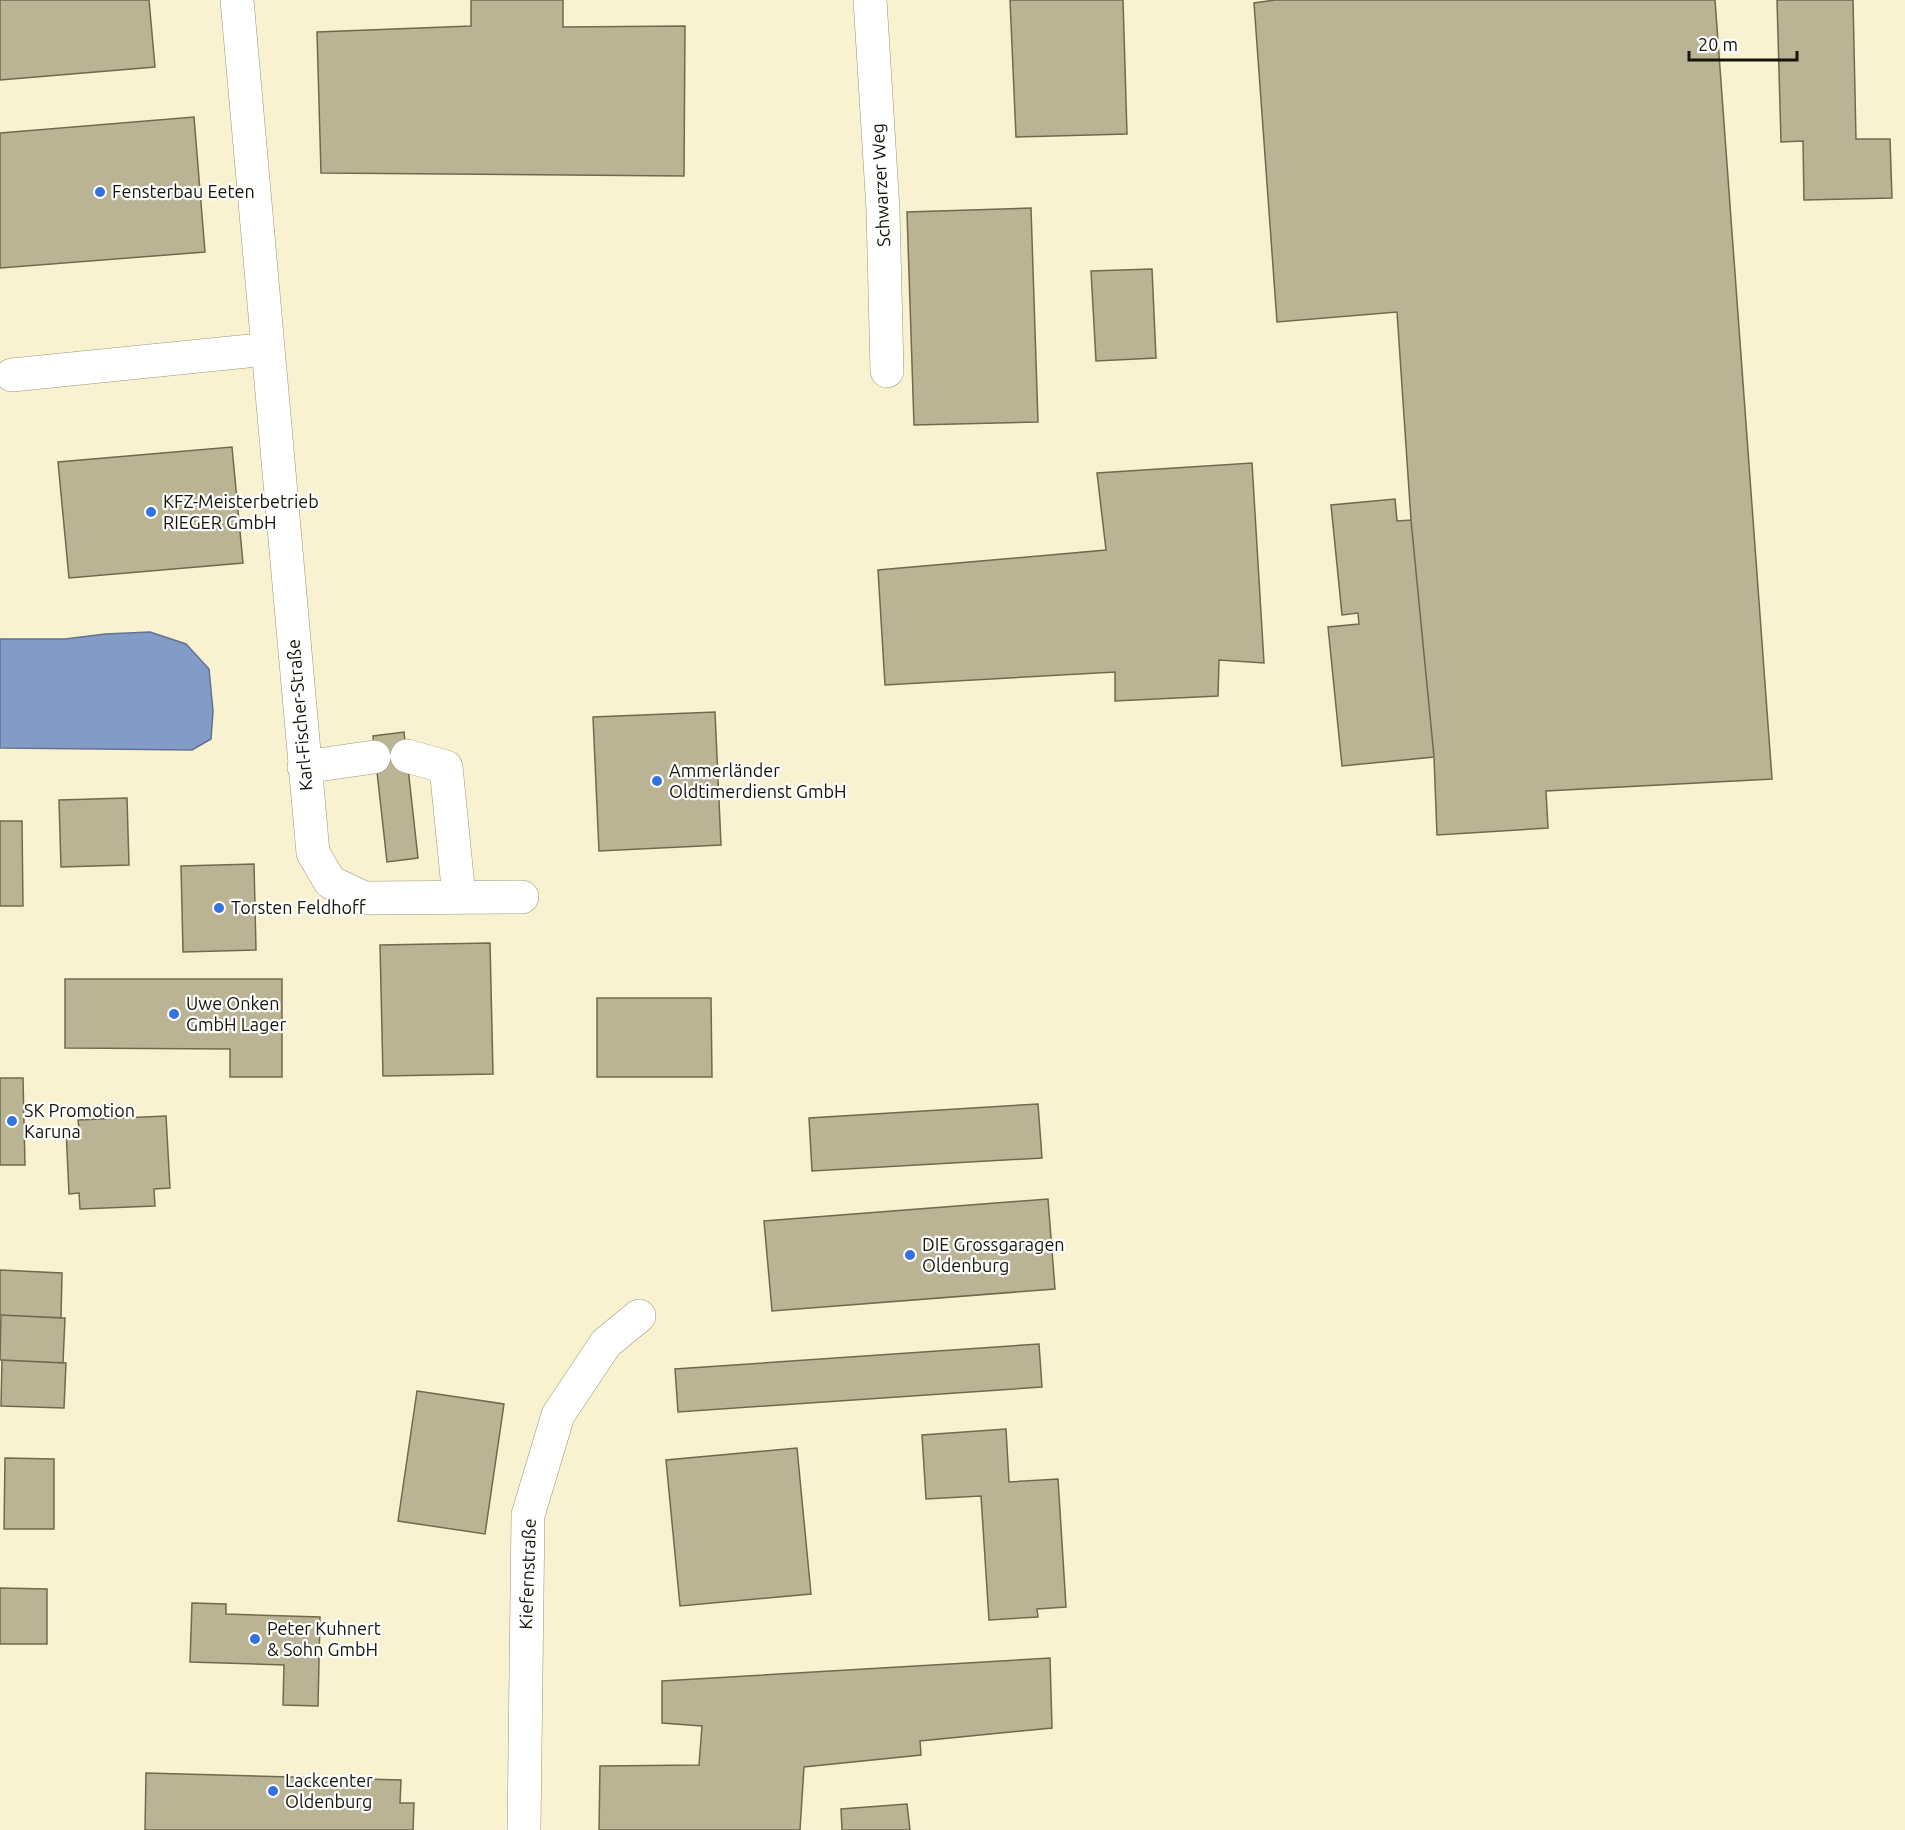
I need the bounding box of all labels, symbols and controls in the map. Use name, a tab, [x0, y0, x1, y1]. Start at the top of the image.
scale bar	[1689, 24, 1797, 62]
text: 20 m	[1698, 34, 1738, 54]
street label: Schwarzer Weg	[867, 123, 893, 247]
place label: Fensterbau Eeten	[112, 181, 255, 201]
marker: Fensterbau Eeten	[93, 185, 107, 199]
place label: KFZ-Meisterbetrieb RIEGER GmbH	[163, 491, 319, 532]
marker: KFZ-Meisterbetrieb RIEGER GmbH	[144, 505, 158, 519]
street label: Karl-Fischer-Straße	[282, 638, 316, 792]
place label: Ammerländer Oldtimerdienst GmbH	[669, 760, 847, 801]
marker: Ammerländer Oldtimerdienst GmbH	[650, 774, 664, 788]
place label: Torsten Feldhoff	[231, 897, 366, 917]
marker: Torsten Feldhoff	[212, 901, 226, 915]
place label: Uwe Onken GmbH Lager	[186, 993, 286, 1034]
marker: Uwe Onken GmbH Lager	[167, 1007, 181, 1021]
place label: SK Promotion Karuna	[24, 1100, 135, 1141]
marker: SK Promotion Karuna	[5, 1114, 19, 1128]
place label: DIE Grossgaragen Oldenburg	[922, 1234, 1065, 1275]
marker: DIE Grossgaragen Oldenburg	[903, 1248, 917, 1262]
street label: Kiefernstraße	[515, 1518, 539, 1630]
place label: Peter Kuhnert & Sohn GmbH	[267, 1618, 381, 1659]
marker: Peter Kuhnert & Sohn GmbH	[248, 1632, 262, 1646]
place label: Lackcenter Oldenburg	[285, 1770, 373, 1811]
marker: Lackcenter Oldenburg	[266, 1784, 280, 1798]

